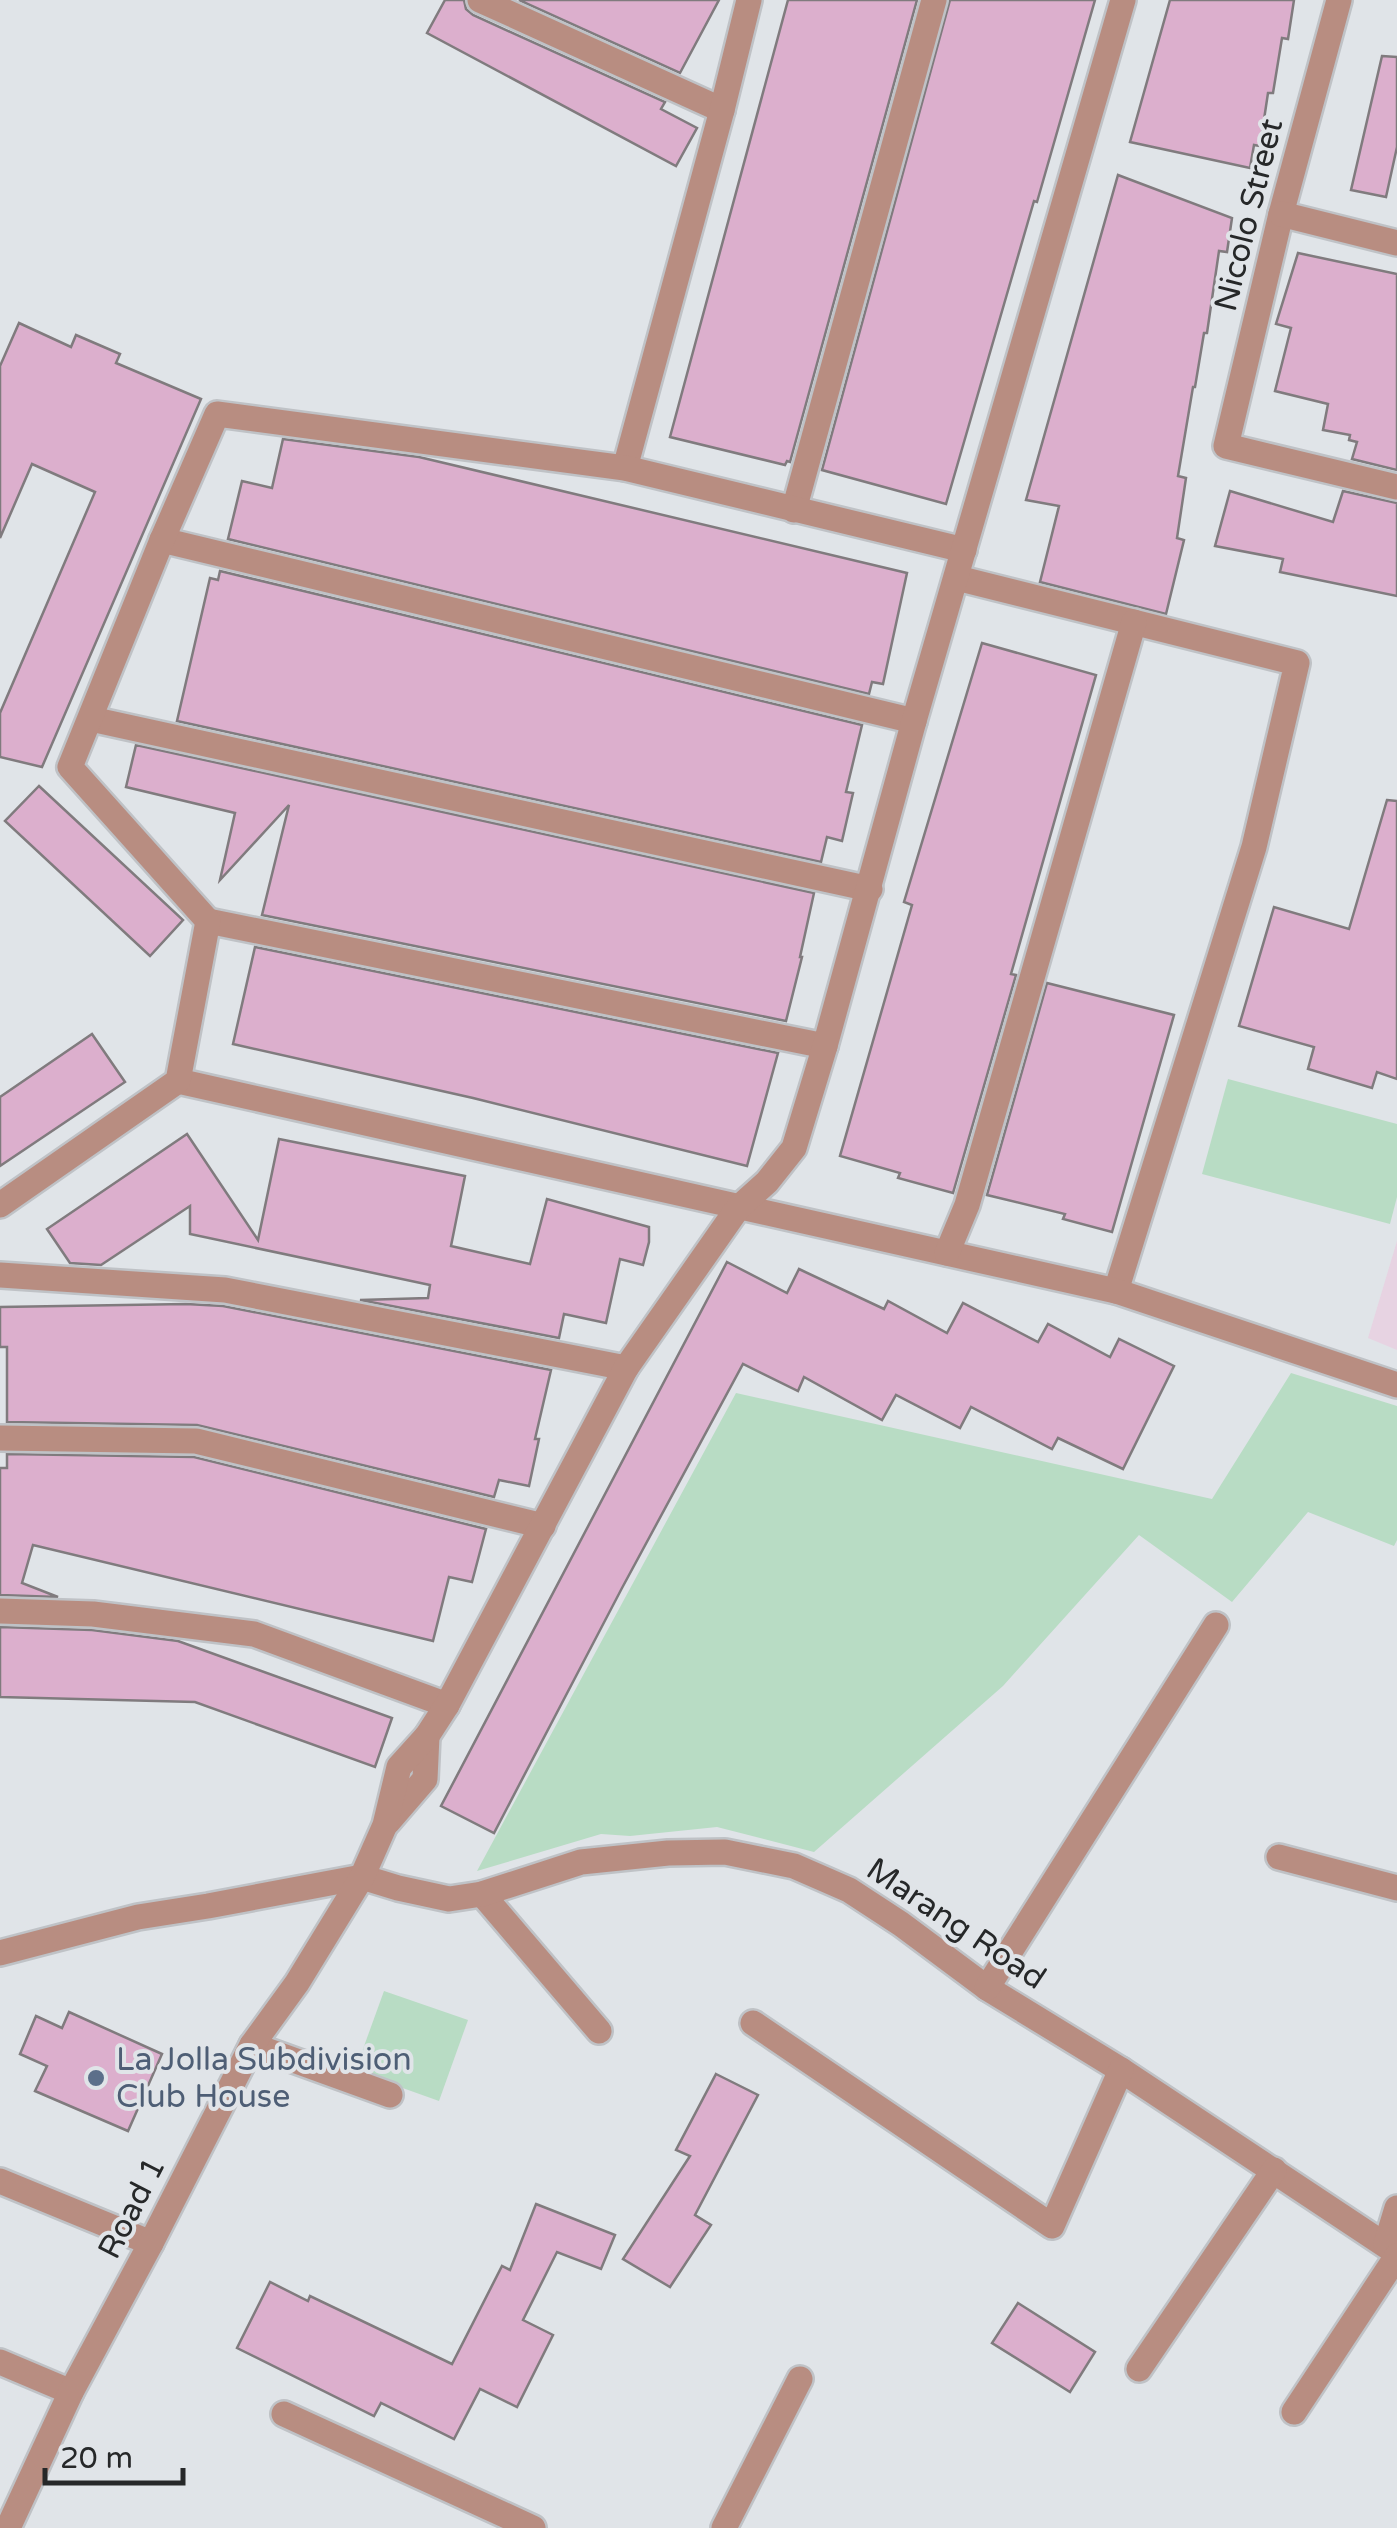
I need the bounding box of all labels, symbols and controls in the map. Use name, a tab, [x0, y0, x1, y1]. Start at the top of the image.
street label: Nicolo Street	[1207, 115, 1291, 315]
street label: Marang Road	[859, 1850, 1053, 1998]
place label: La Jolla Subdivision Club House	[116, 2041, 412, 2116]
marker: La Jolla Subdivision Club House	[85, 2067, 107, 2089]
street label: Road 1	[90, 2151, 174, 2265]
scale bar	[45, 2423, 182, 2485]
text: 20 m	[60, 2440, 133, 2477]

